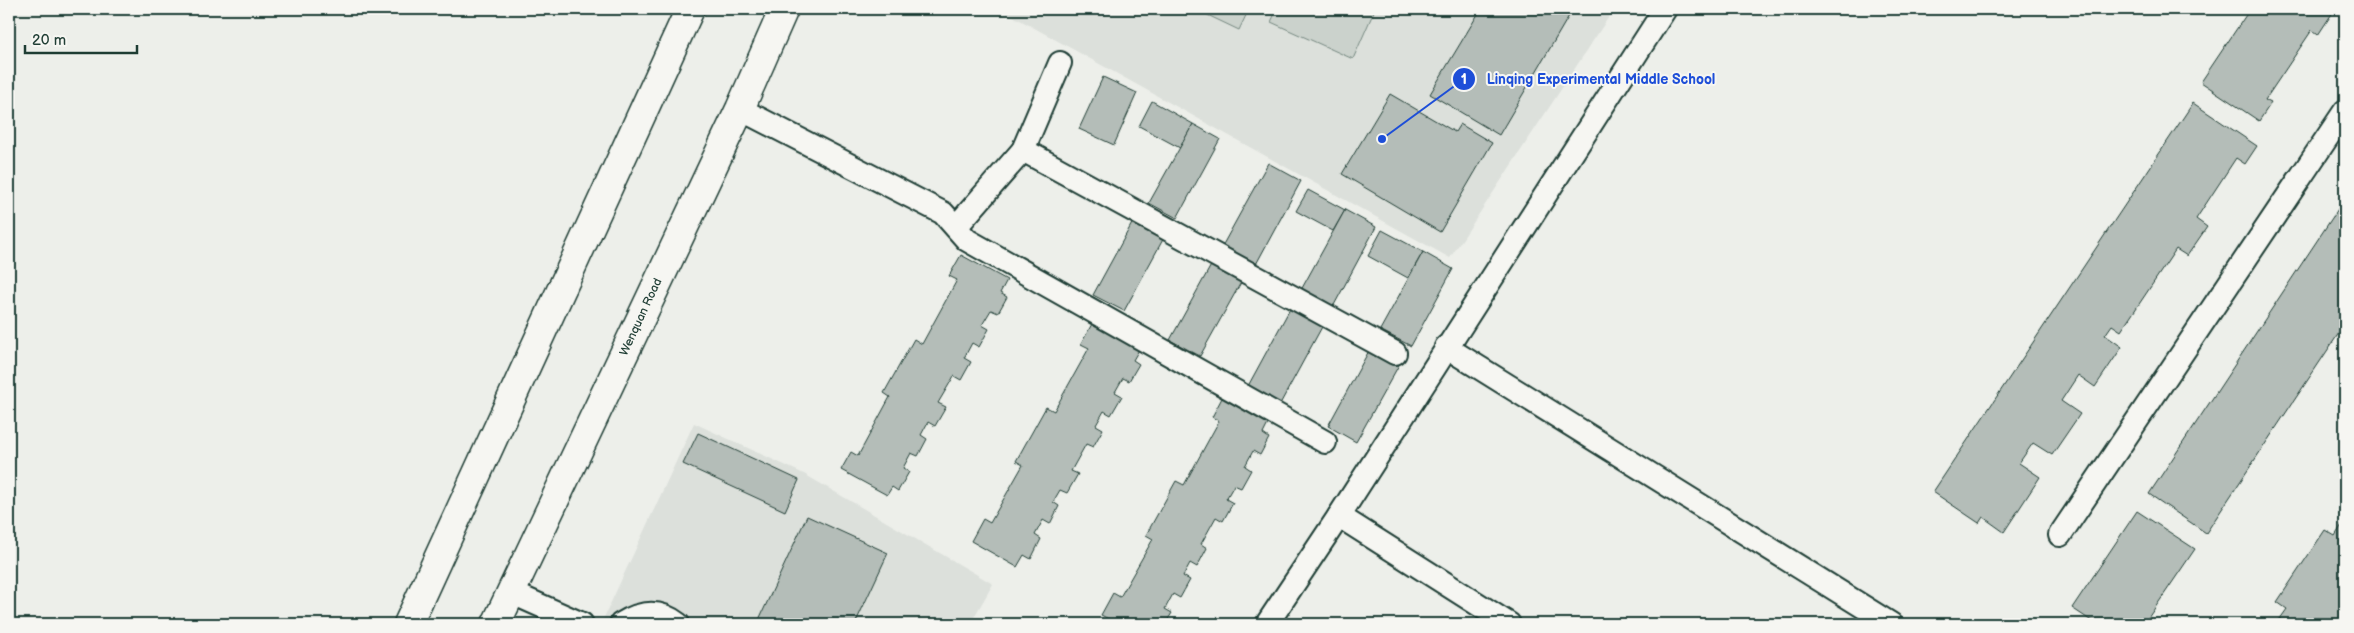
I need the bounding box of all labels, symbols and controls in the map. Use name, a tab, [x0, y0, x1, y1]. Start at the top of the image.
scale bar	[25, 22, 138, 54]
text: 20 m	[32, 31, 66, 50]
callout: Linqing Experimental Middle School	[1452, 64, 1725, 93]
text: 1	[1461, 70, 1467, 89]
text: Linqing Experimental Middle School	[1487, 71, 1715, 88]
street label: Wenquan Road	[617, 276, 666, 358]

